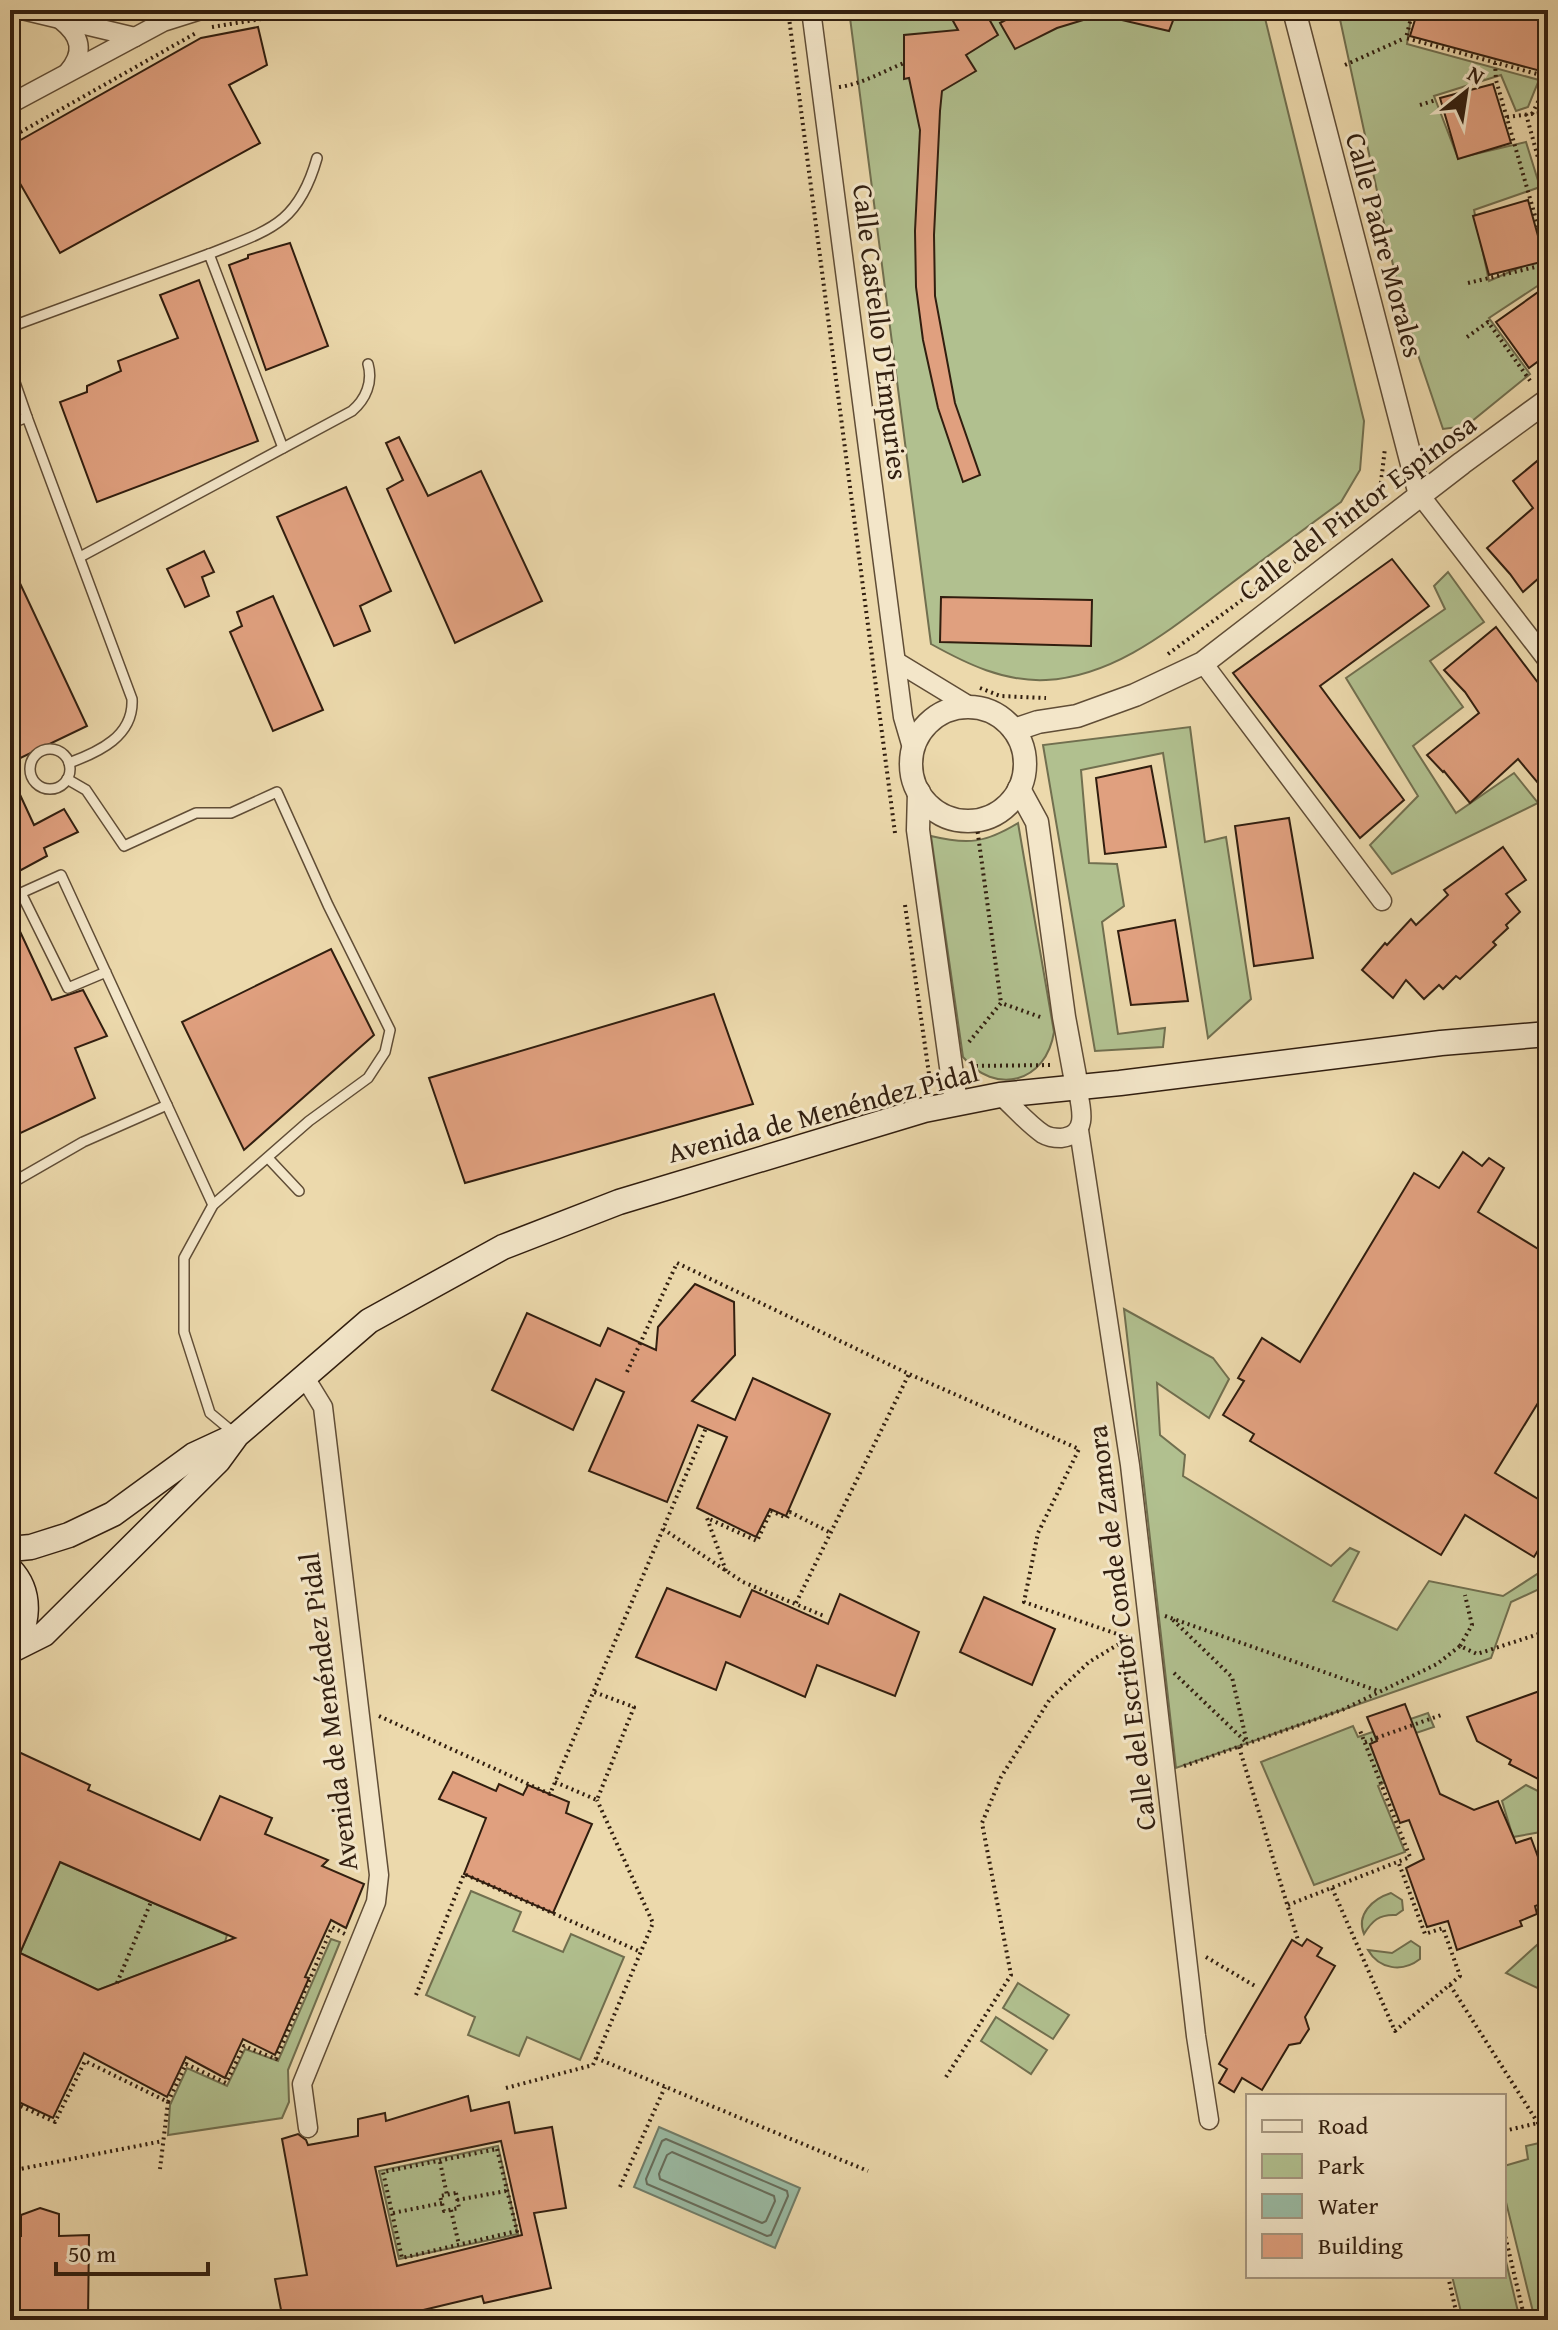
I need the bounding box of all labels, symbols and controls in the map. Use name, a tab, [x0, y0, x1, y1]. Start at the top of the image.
north arrow	[1426, 52, 1506, 132]
text: N	[1462, 57, 1491, 92]
street label: Calle Padre Morales	[1336, 128, 1435, 362]
street label: Calle Castello D'Empuries	[843, 182, 920, 482]
street label: Calle del Pintor Espinosa	[1229, 403, 1485, 610]
street label: Avenida de Menéndez Pidal	[663, 1050, 983, 1173]
street label: Calle del Escritor Conde de Zamora	[1075, 1422, 1166, 1833]
street label: Avenida de Menéndez Pidal	[288, 1550, 367, 1874]
legend	[1246, 2094, 1506, 2278]
text: Road	[1318, 2108, 1368, 2143]
text: Park	[1318, 2148, 1365, 2183]
text: Water	[1318, 2188, 1379, 2223]
scale bar	[56, 2226, 208, 2276]
text: Building	[1318, 2228, 1403, 2263]
text: 50 m	[68, 2236, 116, 2271]

